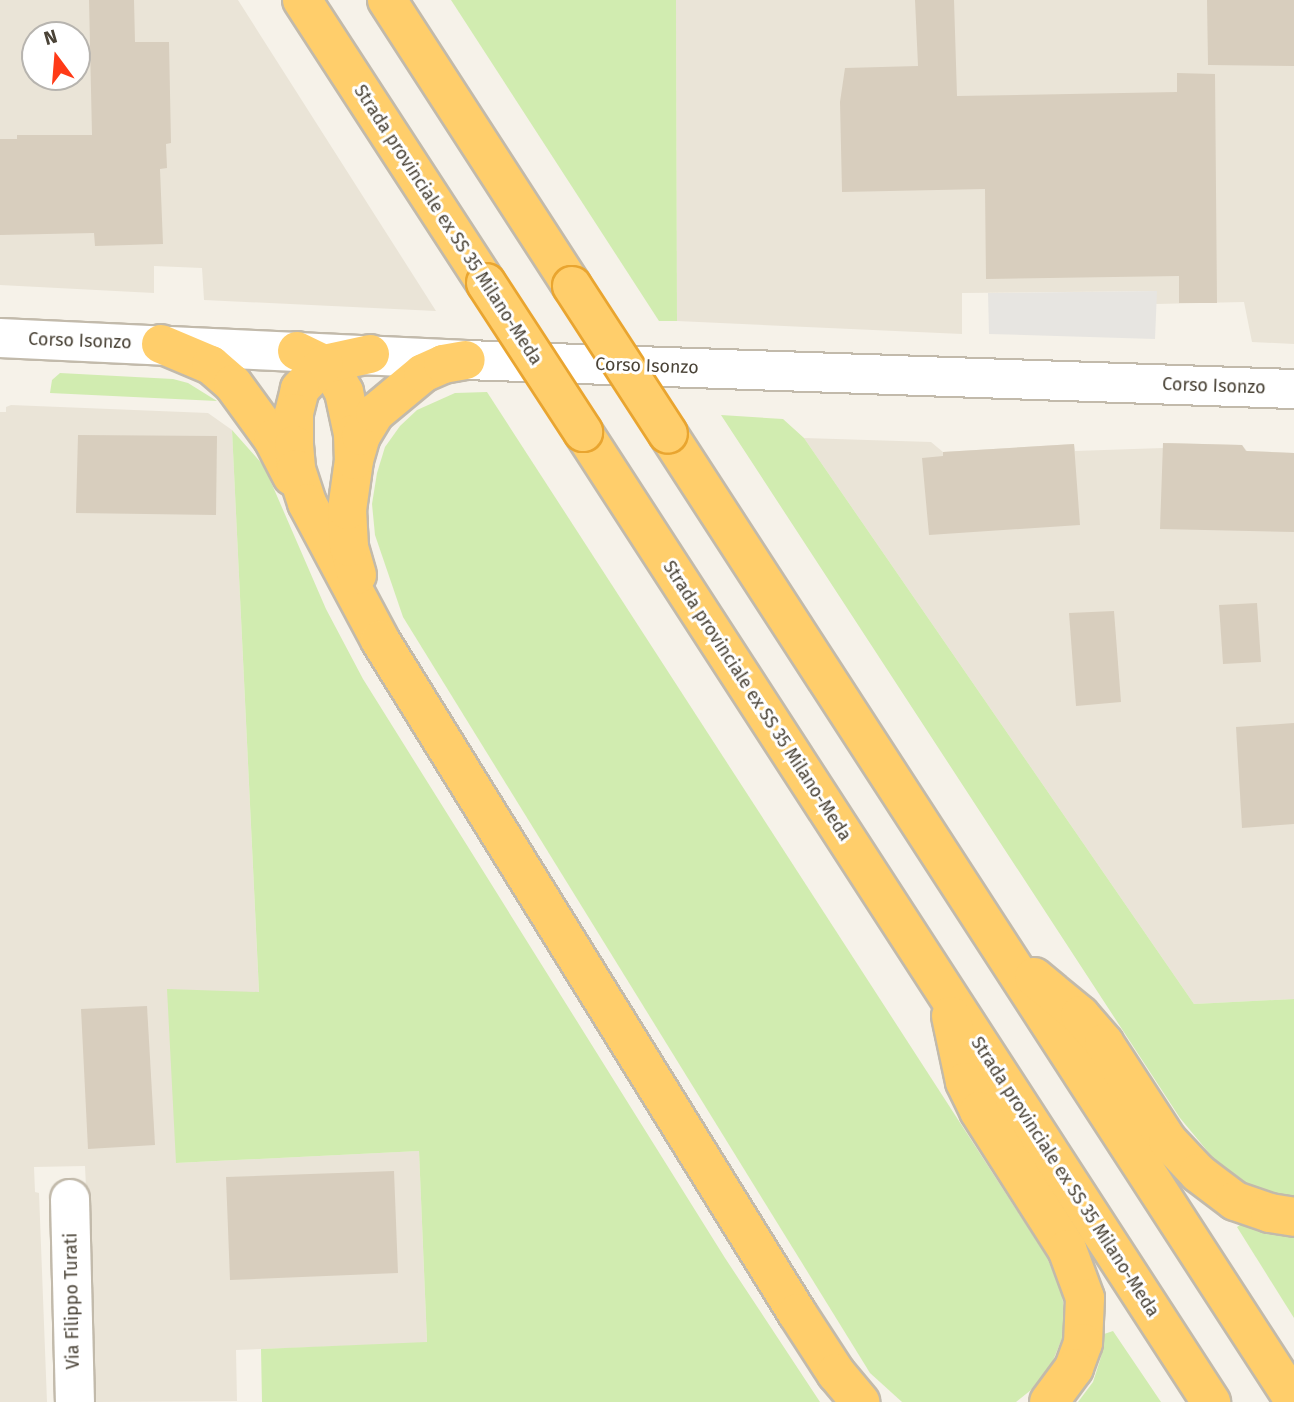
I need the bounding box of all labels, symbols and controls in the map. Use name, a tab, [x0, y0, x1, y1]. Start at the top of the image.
north arrow	[21, 21, 91, 91]
text: N	[41, 24, 60, 50]
street label: Strada provinciale ex SS 35 Milano-Meda	[349, 81, 547, 369]
street label: Corso Isonzo	[28, 328, 132, 354]
street label: Corso Isonzo	[595, 353, 699, 379]
street label: Corso Isonzo	[1162, 373, 1266, 399]
street label: Strada provinciale ex SS 35 Milano-Meda	[658, 557, 856, 845]
street label: Strada provinciale ex SS 35 Milano-Meda	[966, 1033, 1164, 1321]
street label: Via Filippo Turati	[60, 1232, 84, 1370]

